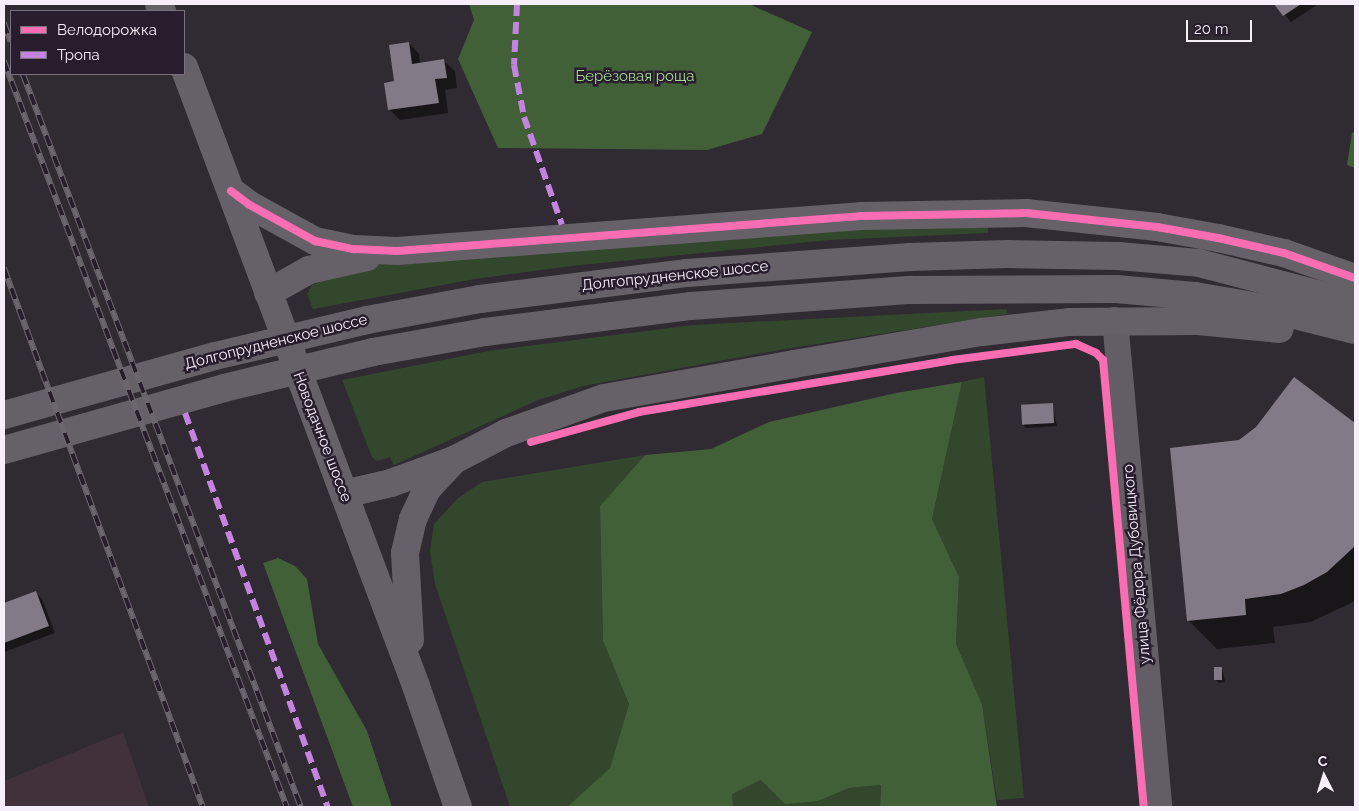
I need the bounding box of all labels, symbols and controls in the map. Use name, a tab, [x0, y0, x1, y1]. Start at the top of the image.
legend	[10, 10, 185, 75]
scale bar	[1189, 10, 1255, 42]
text: 20 m	[1194, 20, 1229, 38]
text: Велодорожка	[57, 21, 157, 39]
text: Тропа	[57, 46, 100, 64]
park label: Берёзовая роща	[576, 68, 694, 86]
street label: Долгопрудненское шоссе	[581, 257, 769, 295]
street label: Долгопрудненское шоссе	[183, 311, 369, 373]
street label: Новодачное шоссе	[289, 369, 355, 505]
street label: улица Фёдора Дубовицкого	[1119, 463, 1155, 665]
north arrow	[1299, 751, 1349, 801]
text: С	[1317, 753, 1328, 769]

